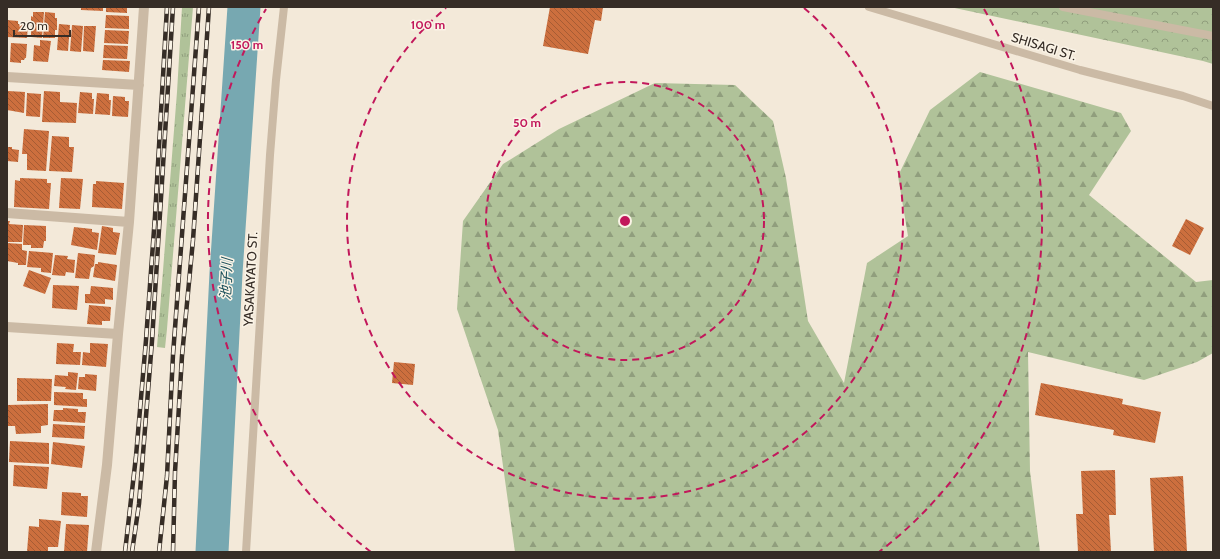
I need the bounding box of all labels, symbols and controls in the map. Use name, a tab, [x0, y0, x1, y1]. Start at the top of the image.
scale bar	[14, 12, 70, 38]
text: 100 m	[411, 17, 445, 32]
text: 20 m	[20, 18, 48, 33]
street label: SHISAGI ST.	[1010, 29, 1079, 64]
text: 150 m	[231, 37, 263, 52]
text: 50 m	[513, 115, 541, 130]
centre of rings	[618, 214, 632, 228]
street label: YASAKAYATO ST.	[239, 231, 260, 328]
water label: 池子川	[216, 256, 236, 300]

